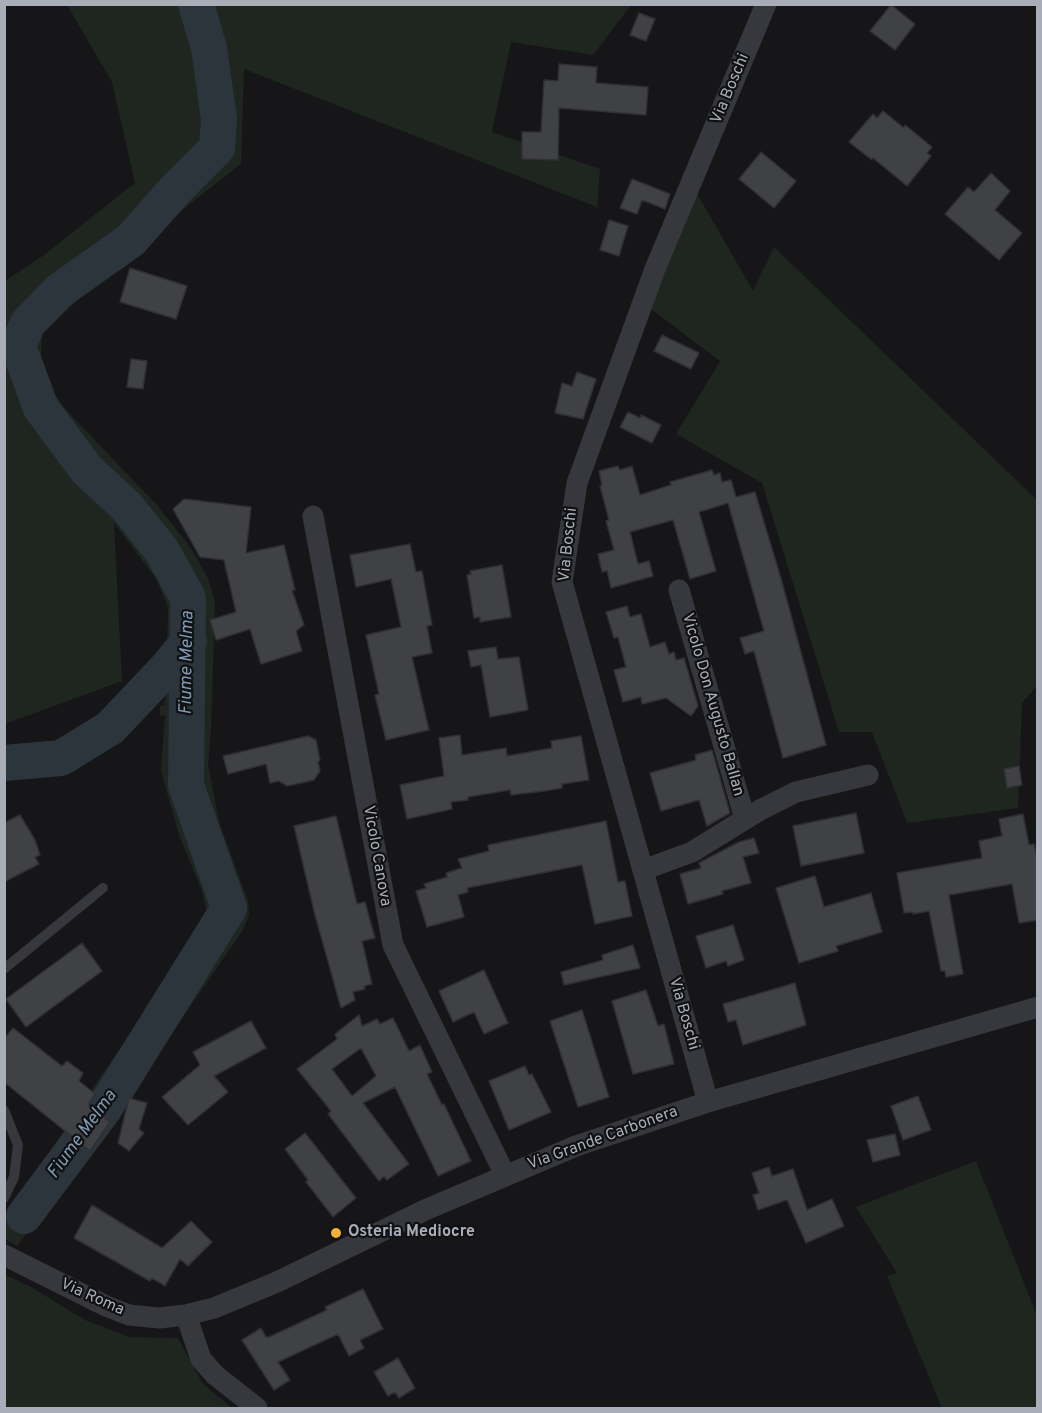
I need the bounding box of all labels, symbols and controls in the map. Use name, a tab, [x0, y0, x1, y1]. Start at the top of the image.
street label: Via Boschi	[708, 51, 754, 127]
street label: Via Boschi	[556, 507, 582, 583]
water label: Fiume Melma	[176, 611, 200, 715]
street label: Vicolo Don Augusto Ballan	[677, 611, 747, 799]
street label: Vicolo Canova	[358, 804, 394, 908]
street label: Via Boschi	[664, 976, 702, 1052]
water label: Fiume Melma	[44, 1087, 122, 1183]
street label: Via Grande Carbonera	[525, 1103, 681, 1175]
place label: Osteria Mediocre	[348, 1223, 475, 1243]
marker: Osteria Mediocre	[329, 1226, 343, 1240]
street label: Via Roma	[57, 1275, 127, 1321]

